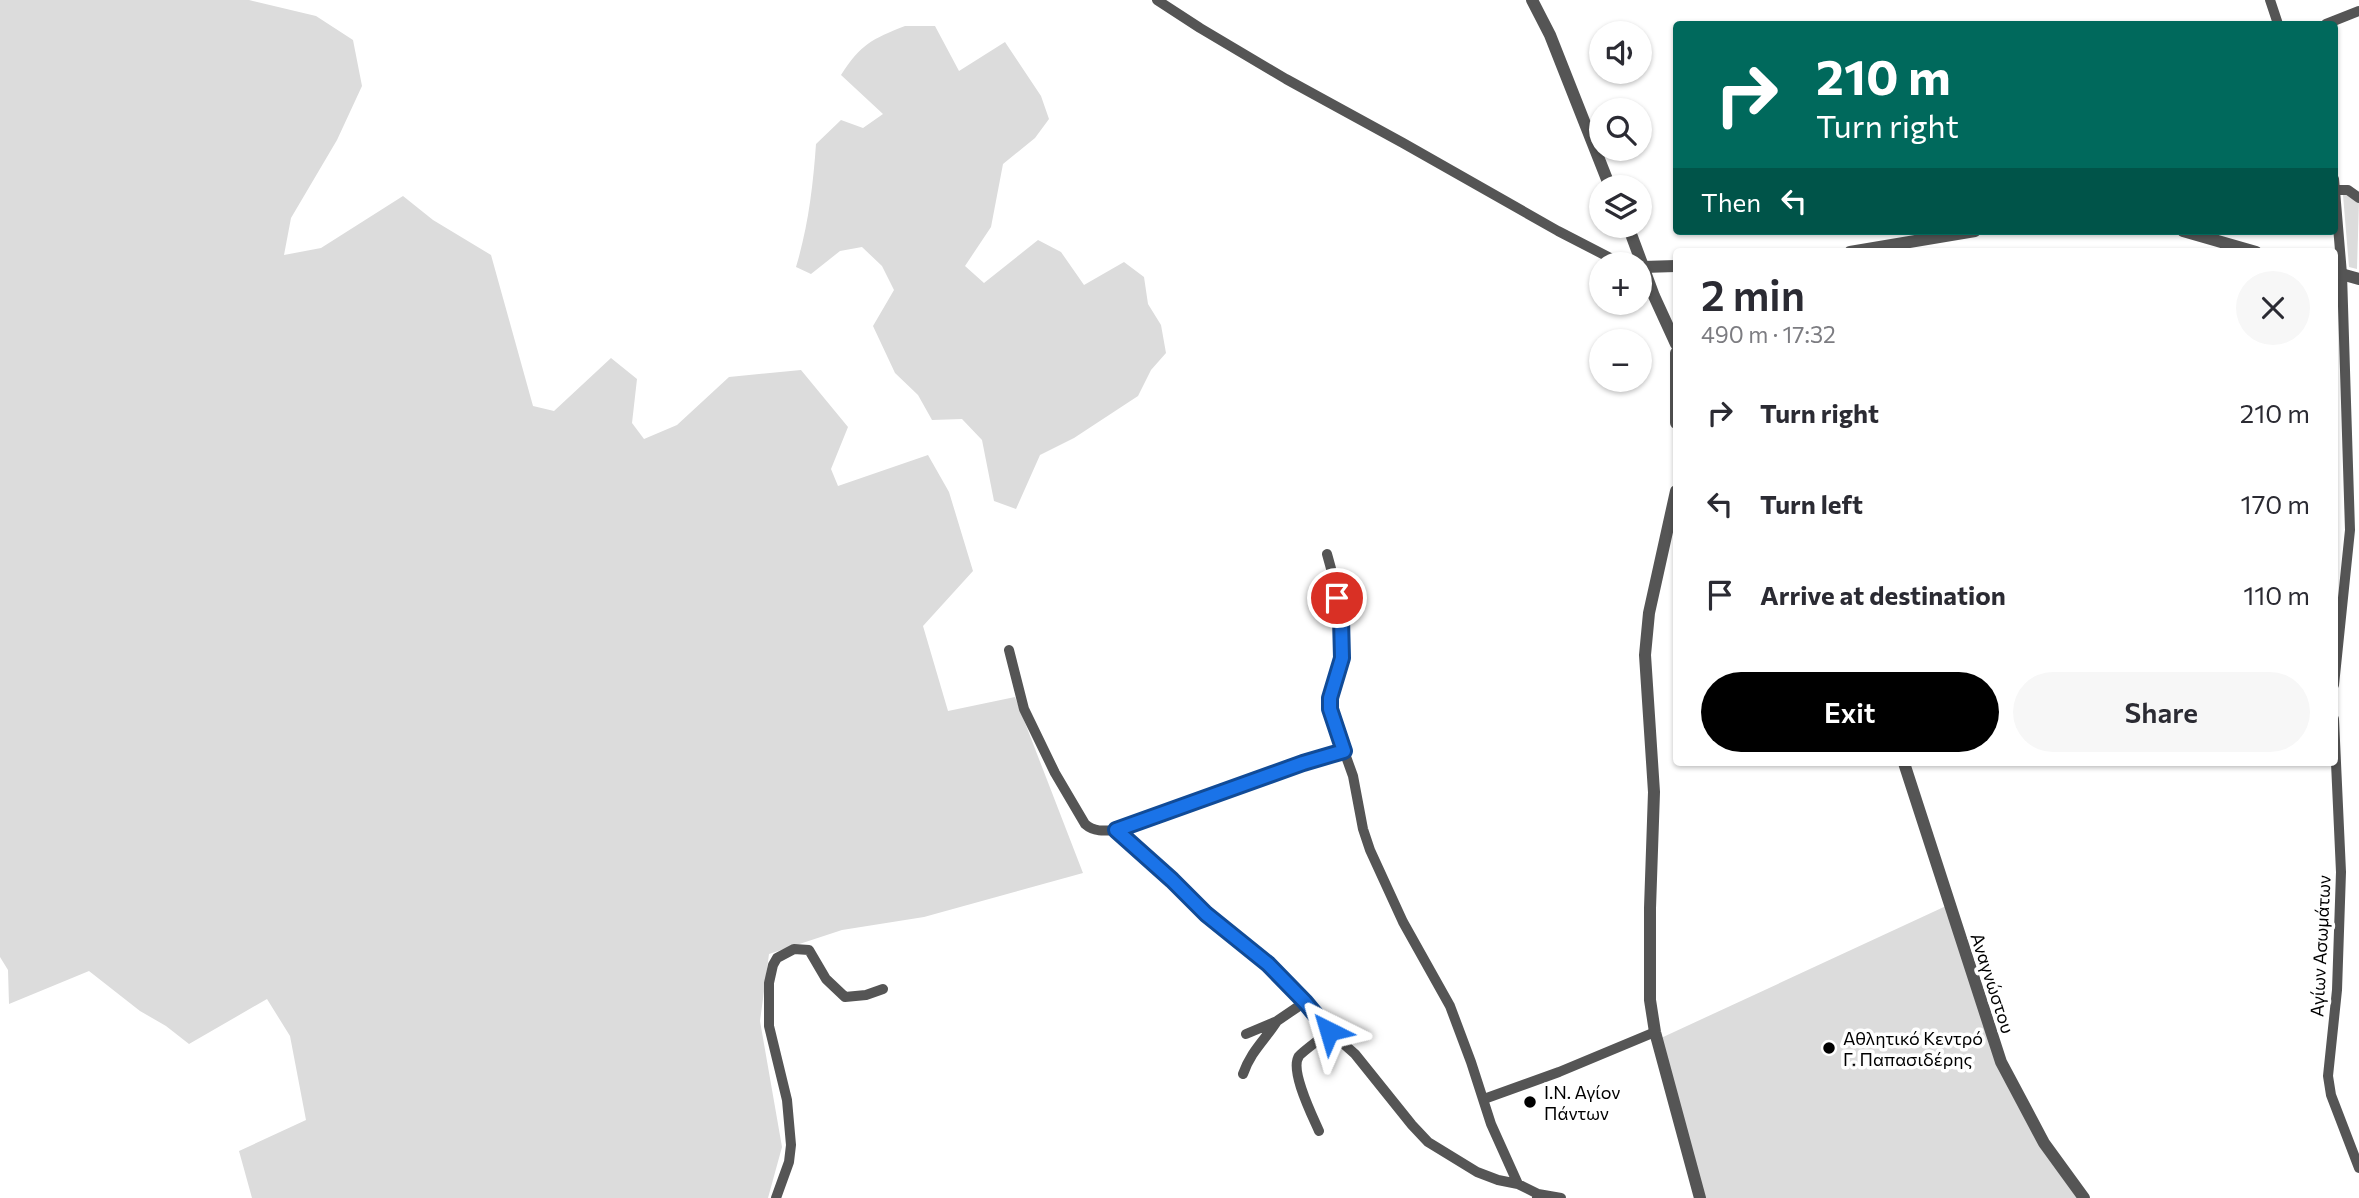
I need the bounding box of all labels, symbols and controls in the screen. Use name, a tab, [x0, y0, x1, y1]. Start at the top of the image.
map controls	[1589, 21, 1652, 392]
button: sound	[1589, 21, 1652, 84]
text: 210 m	[1816, 45, 1951, 105]
icon: right	[1701, 49, 1792, 140]
button: search	[1589, 98, 1652, 161]
text: Turn right	[1816, 105, 1959, 145]
button: layers	[1589, 175, 1652, 238]
icon: left	[1775, 182, 1813, 220]
text: Then	[1701, 186, 1761, 217]
button: +	[1589, 252, 1652, 315]
text: 2 min	[1701, 268, 1805, 320]
button: close	[2236, 271, 2310, 345]
text: 490 m · 17:32	[1701, 320, 1836, 348]
button: −	[1589, 329, 1652, 392]
icon: right	[1701, 394, 1739, 432]
text: Turn right	[1760, 397, 1879, 428]
text: 210 m	[2240, 397, 2310, 428]
icon: left	[1701, 485, 1739, 523]
text: Turn left	[1760, 488, 1863, 519]
text: 170 m	[2241, 488, 2310, 519]
pin	[1307, 568, 1367, 628]
icon: arrive	[1701, 576, 1739, 614]
icon: arrive	[1318, 579, 1356, 617]
text: Arrive at destination	[1760, 579, 2006, 610]
text: 110 m	[2243, 579, 2310, 610]
button: Exit	[1701, 672, 1999, 752]
button: Share	[2013, 672, 2310, 752]
street label: Αγίων Ασωμάτων	[2305, 874, 2335, 1018]
street label: Αναγνώστου	[1966, 930, 2020, 1036]
position arrow	[1292, 994, 1366, 1068]
place label: Αθλητικό Κεντρό Γ. Παπασιδέρης	[1843, 1027, 1983, 1070]
marker: Αθλητικό Κεντρό Γ. Παπασιδέρης	[1821, 1040, 1837, 1056]
place label: Ι.Ν. Αγίον Πάντων	[1544, 1081, 1620, 1124]
marker: Ι.Ν. Αγίον Πάντων	[1522, 1094, 1538, 1110]

